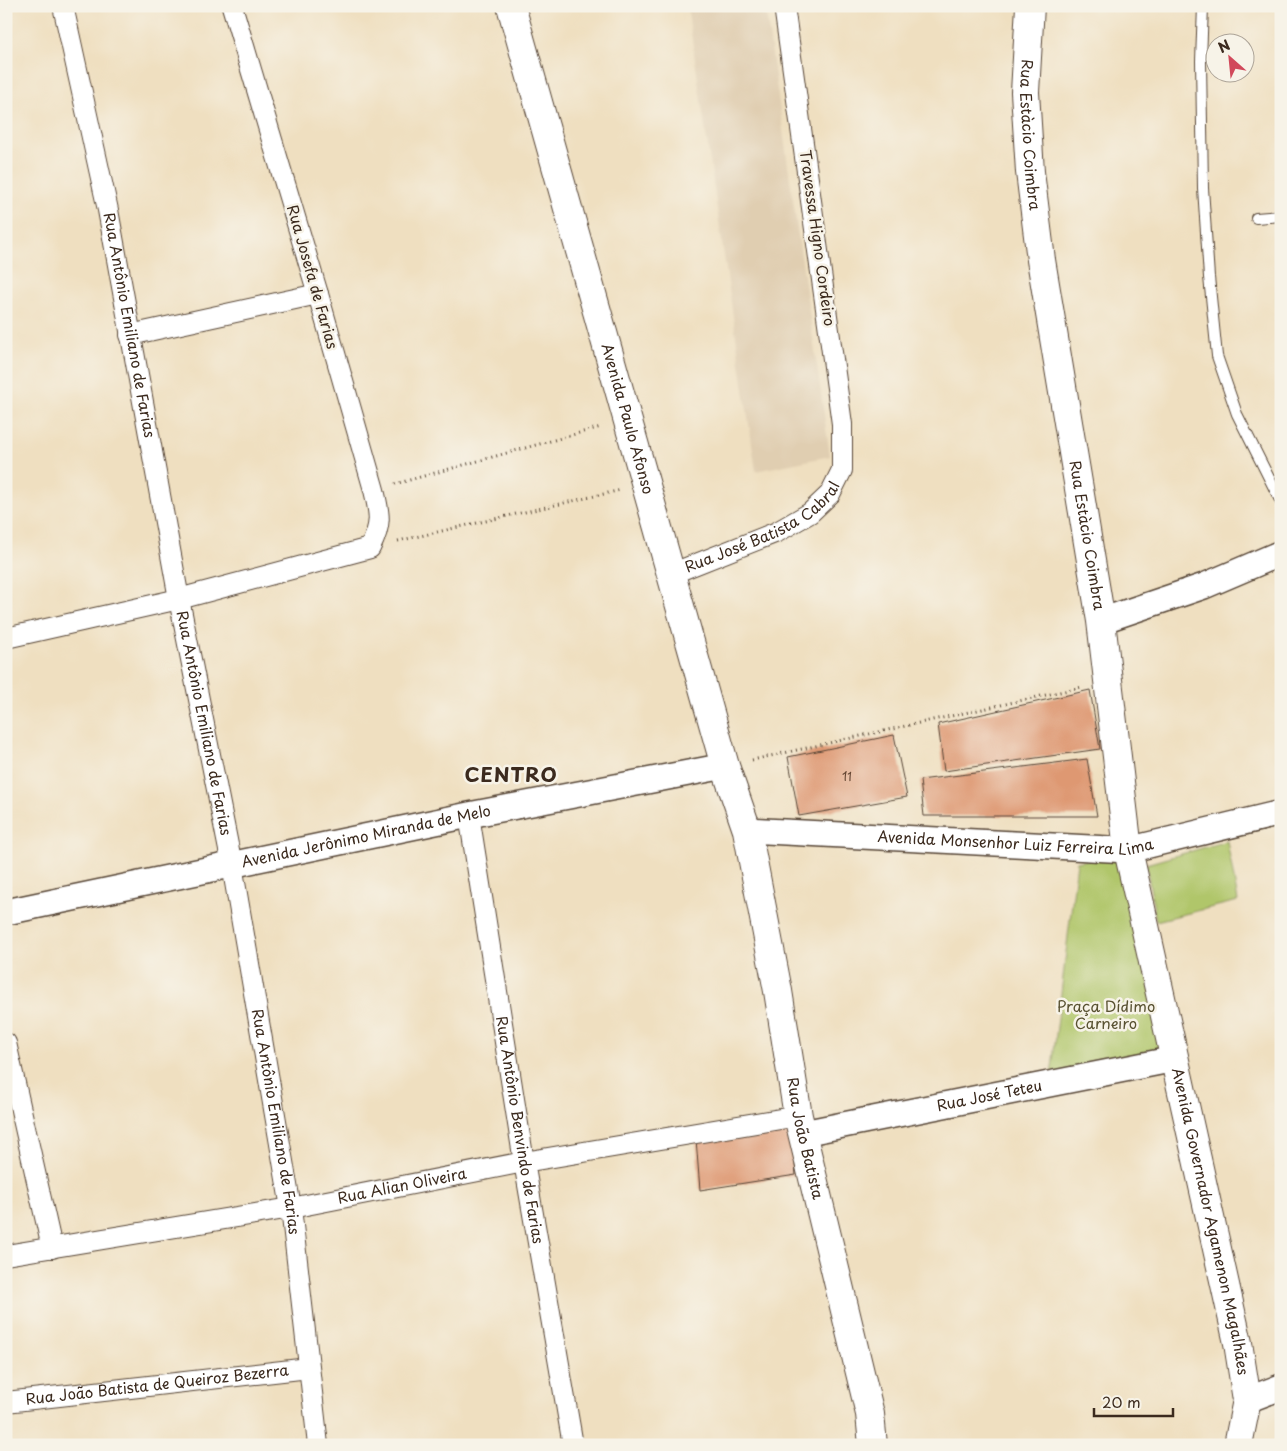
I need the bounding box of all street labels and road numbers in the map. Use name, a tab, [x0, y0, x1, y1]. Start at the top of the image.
street label: Rua Estàcio Coimbra	[1015, 59, 1048, 211]
street label: Travessa Higno Cordeiro	[795, 148, 842, 327]
street label: Rua Josefa de Farias	[282, 202, 345, 352]
street label: Rua Antônio Emiliano de Farias	[99, 210, 162, 440]
street label: Avenida Paulo Afonso	[597, 340, 661, 497]
street label: Rua Estàcio Coimbra	[1064, 458, 1112, 612]
street label: Rua José Batista Cabral	[681, 477, 845, 578]
street label: Rua Antônio Emiliano de Farias	[172, 609, 239, 837]
street label: Avenida Jerônimo Miranda de Melo	[239, 798, 492, 872]
street label: Avenida Monsenhor Luiz Ferreira Lima	[877, 824, 1156, 860]
street label: Rua Antônio Emiliano de Farias	[247, 1007, 307, 1236]
street label: Rua Antônio Benvindo de Farias	[491, 1014, 551, 1246]
street label: Avenida Governador Agamenon Magalhães	[1167, 1065, 1256, 1377]
street label: Rua José Teteu	[934, 1073, 1044, 1116]
street label: Rua João Batista	[782, 1075, 831, 1202]
street label: Rua Alian Oliveira	[335, 1161, 468, 1209]
street label: Rua João Batista de Queiroz Bezerra	[24, 1357, 290, 1410]

